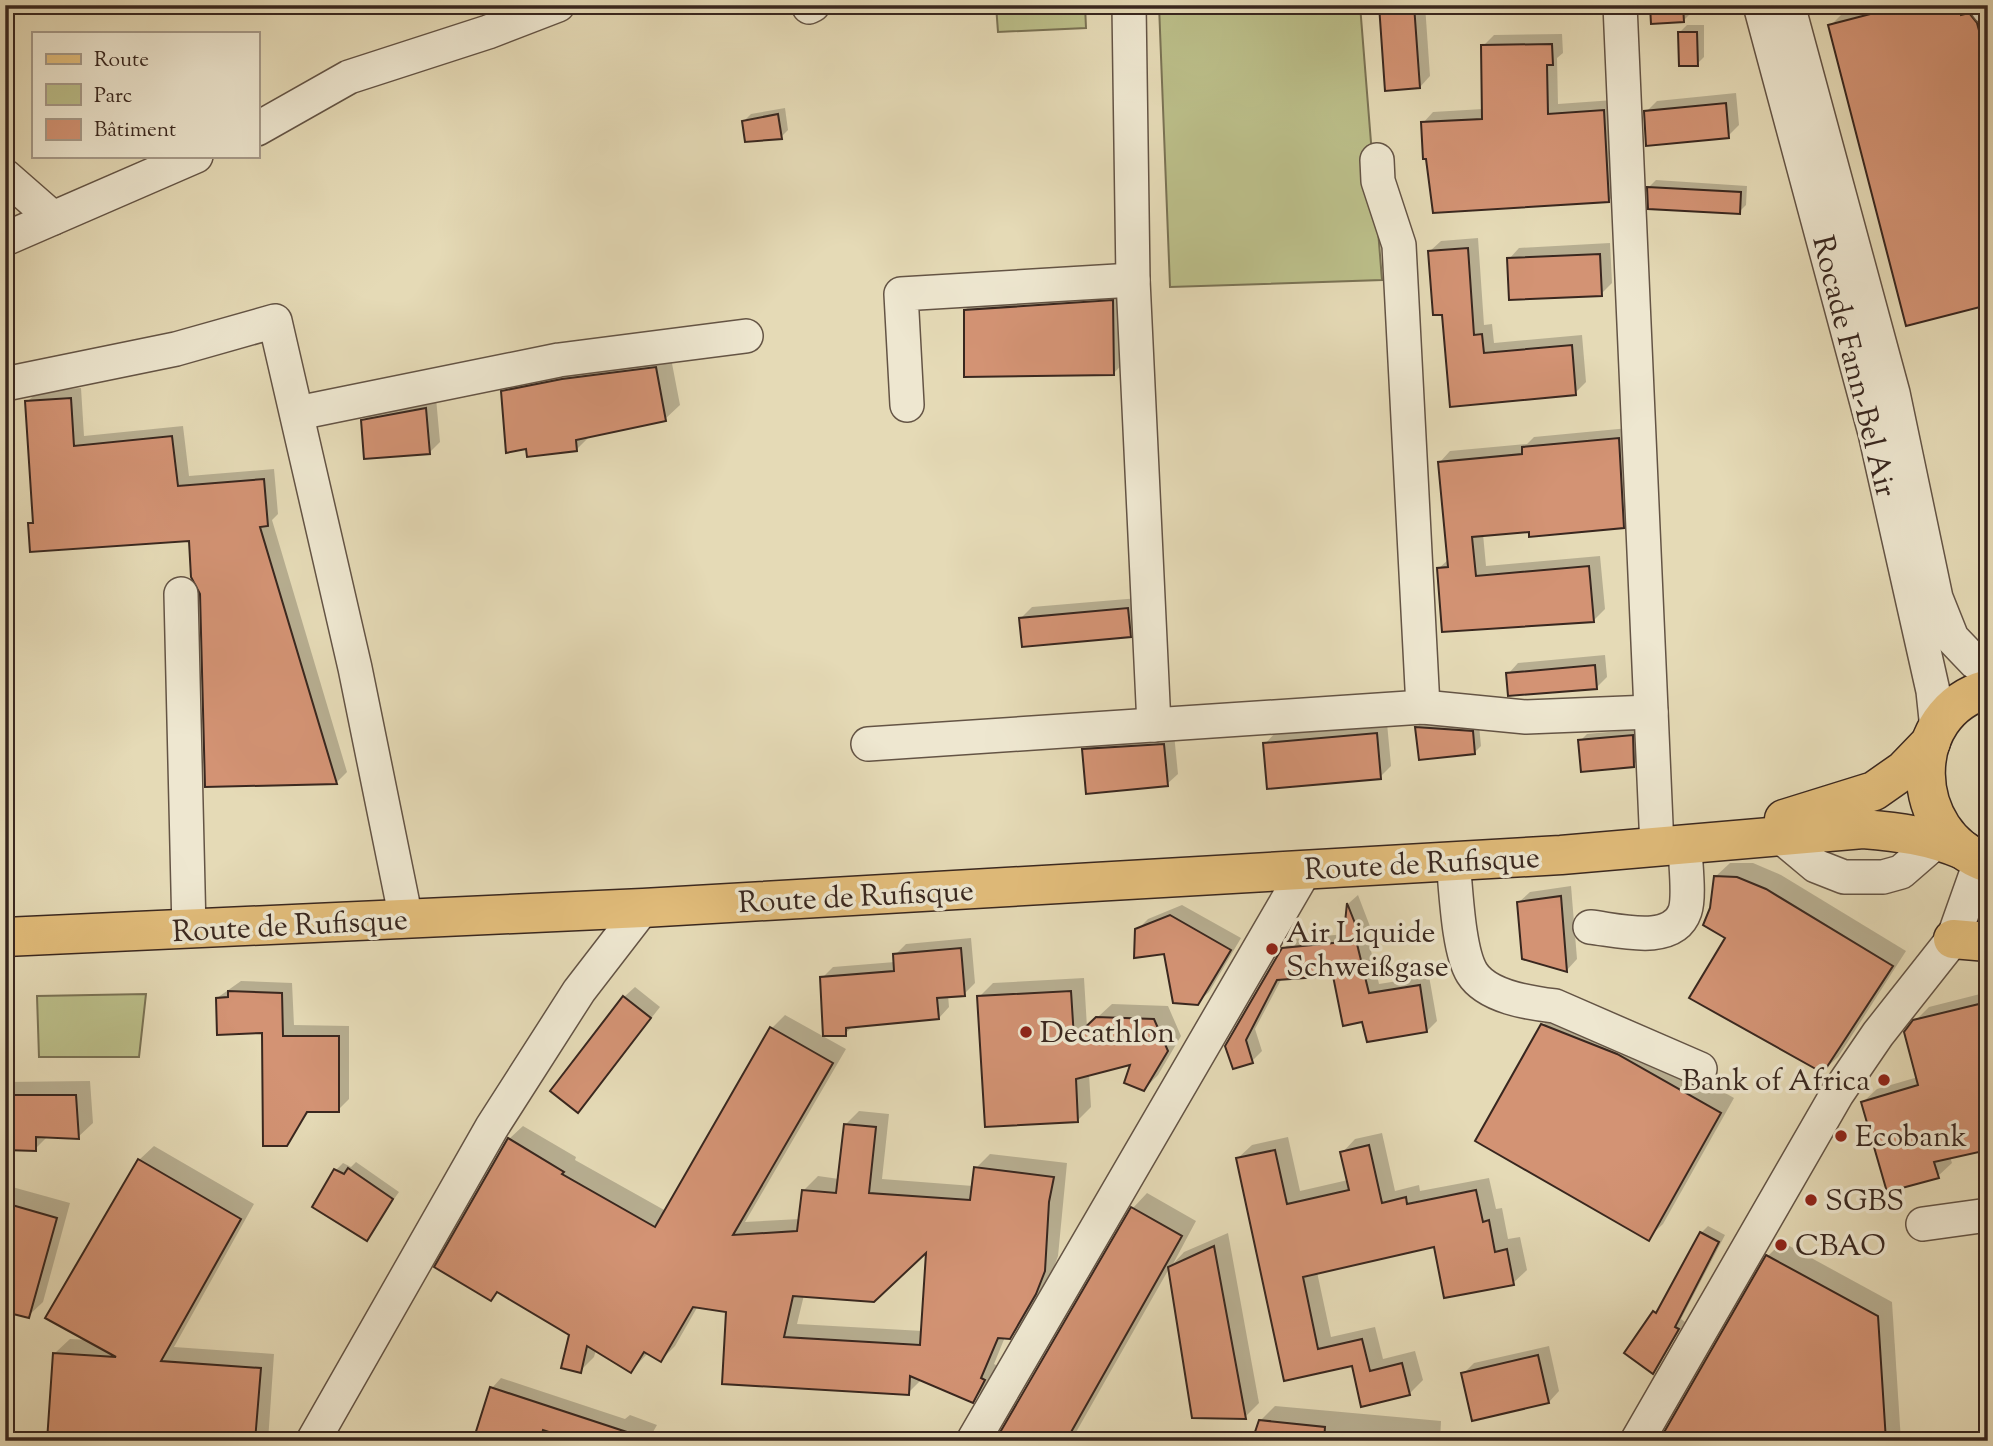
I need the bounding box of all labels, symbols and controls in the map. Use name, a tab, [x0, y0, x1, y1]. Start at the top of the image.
legend	[32, 32, 259, 158]
text: Route	[94, 46, 149, 76]
text: Parc	[94, 82, 132, 112]
text: Bâtiment	[94, 116, 176, 146]
street label: Rocade Fann-Bel Air	[1799, 231, 1906, 502]
street label: Route de Rufisque	[1303, 838, 1541, 893]
street label: Route de Rufisque	[737, 871, 975, 926]
street label: Route de Rufisque	[171, 900, 409, 955]
place label: Air Liquide Schweißgase	[1286, 913, 1449, 990]
marker: Air Liquide Schweißgase	[1264, 941, 1280, 957]
place label: Decathlon	[1040, 1013, 1175, 1056]
marker: Decathlon	[1018, 1024, 1034, 1040]
place label: Bank of Africa	[1682, 1061, 1870, 1104]
marker: Bank of Africa	[1876, 1072, 1892, 1088]
place label: Ecobank	[1855, 1117, 1967, 1160]
marker: Ecobank	[1833, 1128, 1849, 1144]
place label: SGBS	[1825, 1181, 1904, 1224]
marker: SGBS	[1803, 1192, 1819, 1208]
place label: CBAO	[1795, 1226, 1886, 1269]
marker: CBAO	[1773, 1237, 1789, 1253]

